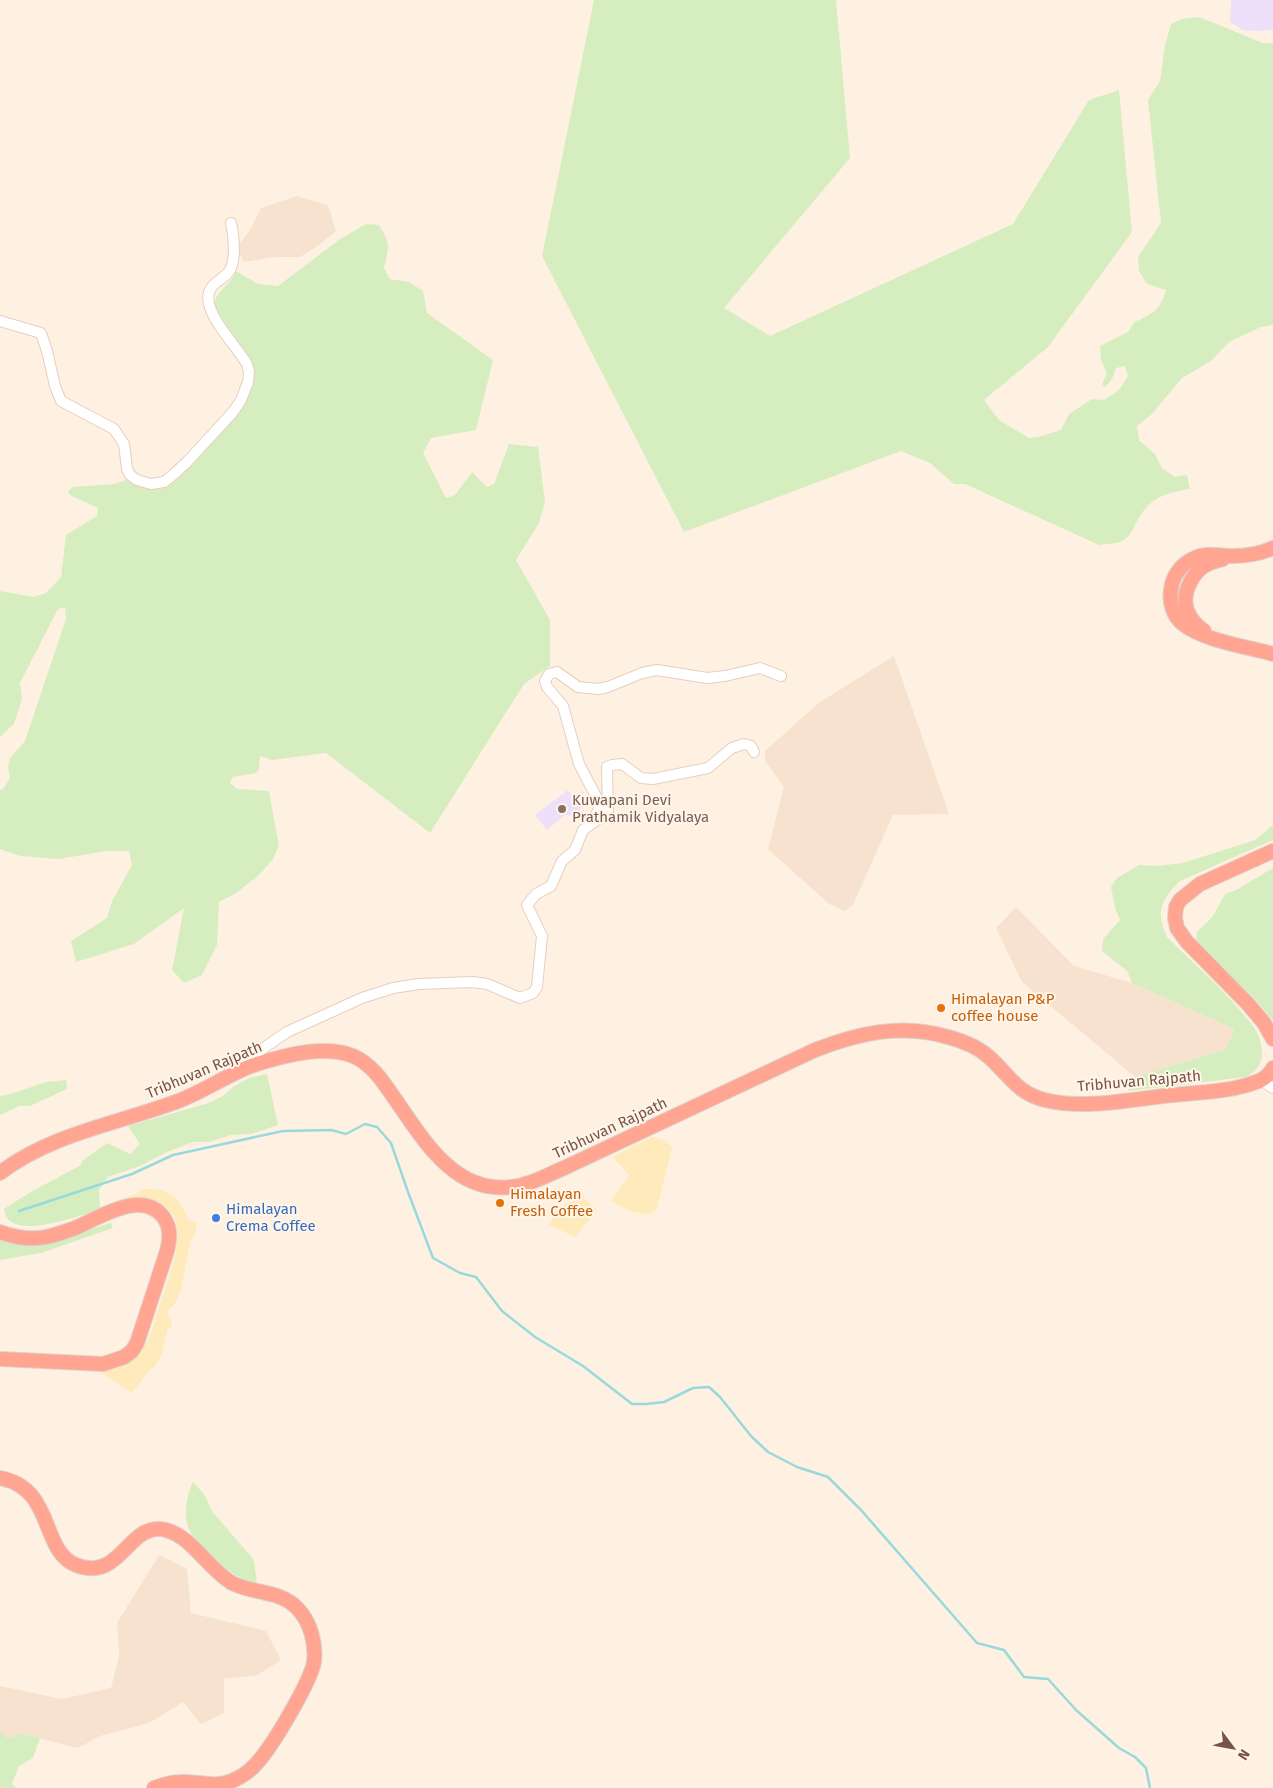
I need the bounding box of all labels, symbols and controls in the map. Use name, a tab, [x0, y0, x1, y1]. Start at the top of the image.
place label: Kuwapani Devi Prathamik Vidyalaya	[572, 791, 709, 826]
marker: Kuwapani Devi Prathamik Vidyalaya	[556, 803, 568, 815]
place label: Himalayan P&P coffee house	[951, 990, 1055, 1025]
marker: Himalayan P&P coffee house	[935, 1002, 947, 1014]
street label: Tribhuvan Rajpath	[143, 1037, 265, 1103]
street label: Tribhuvan Rajpath	[1076, 1067, 1202, 1095]
street label: Tribhuvan Rajpath	[550, 1094, 670, 1162]
place label: Himalayan Fresh Coffee	[510, 1185, 593, 1220]
marker: Himalayan Fresh Coffee	[494, 1197, 506, 1209]
place label: Himalayan Crema Coffee	[226, 1200, 316, 1235]
marker: Himalayan Crema Coffee	[210, 1212, 222, 1224]
north arrow	[1208, 1723, 1258, 1773]
text: N	[1234, 1746, 1253, 1763]

